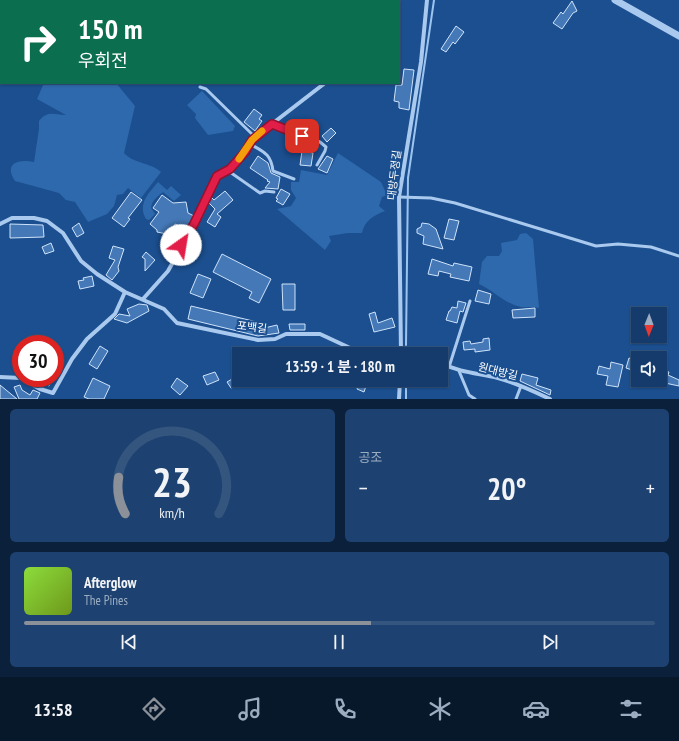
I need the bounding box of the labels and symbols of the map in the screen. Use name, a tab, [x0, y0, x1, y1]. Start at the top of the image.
pin	[285, 119, 319, 153]
street label: 대방두정길	[384, 149, 404, 201]
position arrow	[160, 224, 202, 266]
north arrow	[631, 307, 667, 343]
street label: 포백길	[236, 318, 268, 336]
speed limit sign: 30	[12, 335, 64, 387]
street label: 원대방길	[477, 359, 519, 383]

